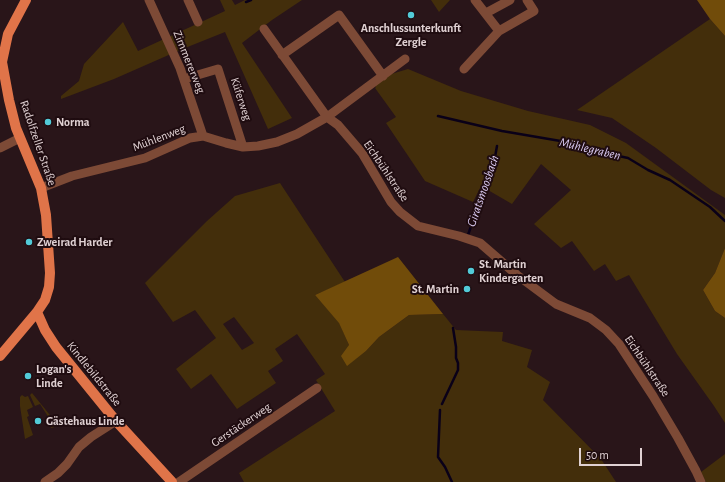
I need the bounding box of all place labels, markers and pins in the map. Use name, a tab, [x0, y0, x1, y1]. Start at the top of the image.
marker: Anschlussunterkunft Zergle	[406, 10, 416, 20]
place label: Anschlussunterkunft Zergle	[361, 21, 461, 49]
place label: Norma	[56, 115, 90, 129]
marker: Norma	[43, 117, 53, 127]
place label: Zweirad Harder	[37, 235, 113, 249]
marker: Zweirad Harder	[24, 237, 34, 247]
place label: St. Martin Kindergarten	[479, 257, 543, 285]
marker: St. Martin Kindergarten	[466, 266, 476, 276]
place label: St. Martin	[412, 282, 459, 296]
marker: St. Martin	[462, 284, 472, 294]
place label: Logan's Linde	[36, 362, 71, 390]
marker: Logan's Linde	[23, 371, 33, 381]
place label: Gästehaus Linde	[46, 414, 125, 428]
marker: Gästehaus Linde	[33, 416, 43, 426]

